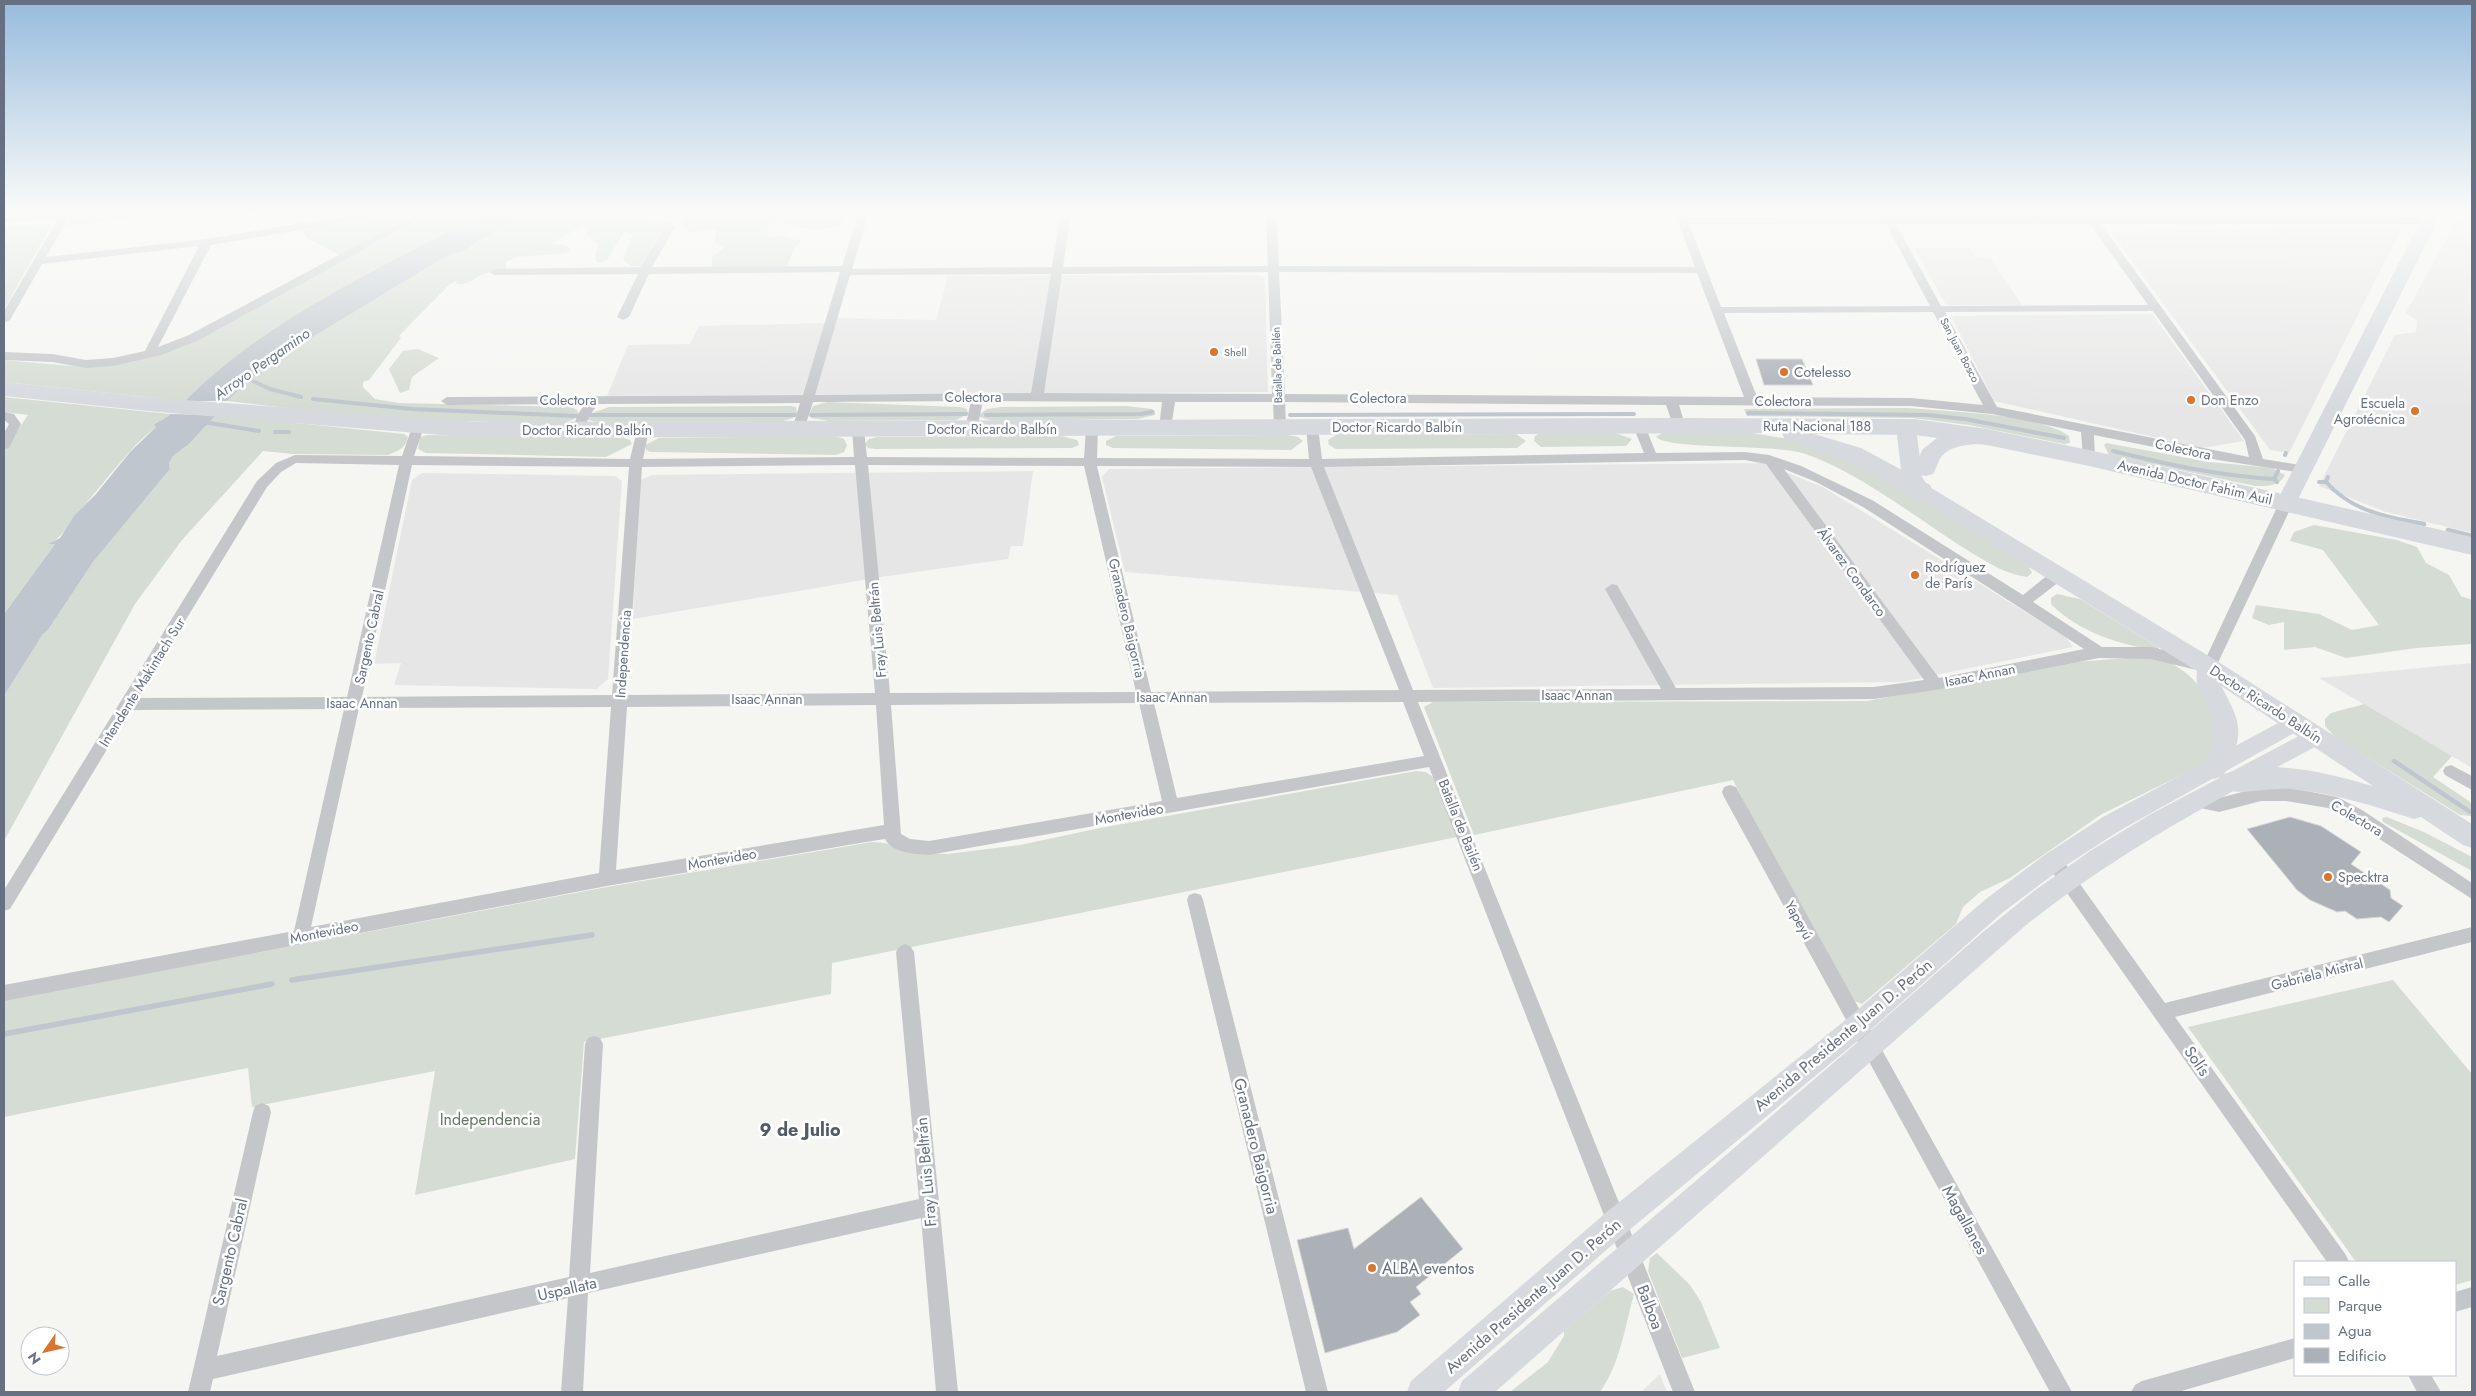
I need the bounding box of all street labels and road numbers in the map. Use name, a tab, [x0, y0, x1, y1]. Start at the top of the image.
street label: San Juan Bosco	[1936, 315, 1984, 385]
street label: Batalla de Bailén	[1268, 326, 1286, 404]
street label: Colectora	[945, 387, 1001, 407]
street label: Colectora	[1350, 388, 1406, 408]
street label: Colectora	[540, 390, 596, 410]
street label: Colectora	[1755, 391, 1811, 411]
street label: Ruta Nacional 188	[1763, 416, 1871, 436]
street label: Doctor Ricardo Balbín	[1332, 417, 1462, 437]
street label: Doctor Ricardo Balbín	[927, 419, 1057, 439]
street label: Doctor Ricardo Balbín	[522, 420, 652, 440]
street label: Colectora	[2153, 433, 2213, 465]
street label: Avenida Doctor Fahim Auil	[2116, 454, 2274, 510]
street label: Álvarez Condarco	[1813, 523, 1891, 621]
street label: Granadero Baigorria	[1104, 556, 1150, 680]
street label: Fray Luis Beltrán	[863, 581, 891, 679]
street label: Sargento Cabral	[349, 588, 389, 686]
street label: Independencia	[610, 609, 636, 699]
street label: Intendente Makintach Sur	[94, 613, 190, 751]
street label: Isaac Annan	[1943, 658, 2017, 692]
street label: Doctor Ricardo Balbín	[2206, 660, 2326, 748]
street label: Isaac Annan	[1541, 685, 1613, 705]
street label: Isaac Annan	[1136, 687, 1208, 707]
street label: Isaac Annan	[731, 689, 803, 709]
street label: Isaac Annan	[326, 693, 398, 713]
street label: Batalla de Bailén	[1433, 776, 1489, 874]
street label: Colectora	[2327, 795, 2387, 841]
street label: Montevideo	[1093, 798, 1165, 830]
street label: Montevideo	[686, 843, 758, 875]
street label: Yapeyú	[1780, 897, 1818, 943]
street label: Montevideo	[288, 916, 360, 948]
street label: Avenida Presidente Juan D. Perón	[1749, 953, 1937, 1117]
street label: Gabriela Mistral	[2269, 953, 2365, 995]
street label: Solís	[2178, 1041, 2216, 1081]
street label: Granadero Baigorria	[1228, 1076, 1284, 1216]
street label: Fray Luis Beltrán	[910, 1116, 942, 1228]
street label: Magallanes	[1937, 1181, 1993, 1259]
street label: Sargento Cabral	[206, 1196, 254, 1308]
street label: Avenida Presidente Juan D. Perón	[1440, 1213, 1626, 1379]
street label: Uspallata	[535, 1271, 599, 1307]
street label: Balboa	[1631, 1281, 1669, 1333]

